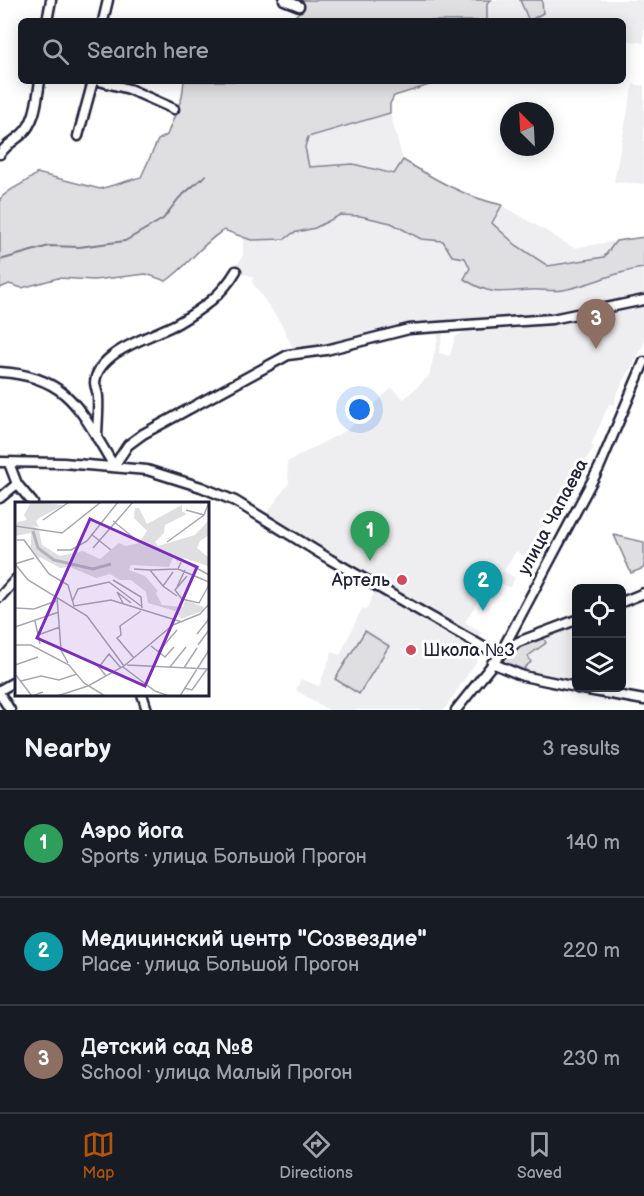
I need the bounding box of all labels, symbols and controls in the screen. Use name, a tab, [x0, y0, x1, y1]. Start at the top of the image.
search box	[18, 18, 626, 84]
icon: search	[39, 35, 72, 68]
text: Search here	[87, 38, 209, 65]
north arrow	[500, 102, 554, 156]
pin: 3	[576, 300, 616, 349]
your location	[345, 395, 374, 424]
street label: улица Чапаева	[514, 455, 593, 579]
inset map	[15, 502, 208, 695]
pin: 1	[350, 512, 389, 561]
pin: 2	[464, 562, 502, 611]
place label: Артель	[331, 570, 390, 591]
marker: Артель	[395, 573, 409, 587]
map controls	[572, 584, 626, 692]
button: locate	[572, 584, 626, 638]
button: layers	[572, 638, 626, 692]
place label: Школа №3	[423, 640, 515, 661]
marker: Школа №3	[404, 643, 418, 657]
text: Nearby	[24, 734, 111, 765]
text: 3 results	[542, 737, 620, 761]
text: Аэро йога	[81, 818, 183, 845]
text: 1	[39, 831, 48, 855]
text: 140 m	[566, 831, 620, 855]
text: Sports · улица Большой Прогон	[81, 845, 367, 869]
text: Медицинский центр "Созвездие"	[81, 926, 427, 953]
text: 2	[38, 939, 49, 963]
text: 220 m	[563, 939, 620, 963]
text: Place · улица Большой Прогон	[81, 953, 359, 977]
text: Детский сад №8	[81, 1034, 254, 1061]
text: 3	[38, 1047, 49, 1071]
text: 230 m	[563, 1047, 620, 1071]
text: School · улица Малый Прогон	[81, 1061, 353, 1085]
tab: Map	[82, 1128, 115, 1183]
tab: Directions	[279, 1128, 353, 1183]
tab: Saved	[517, 1128, 562, 1183]

